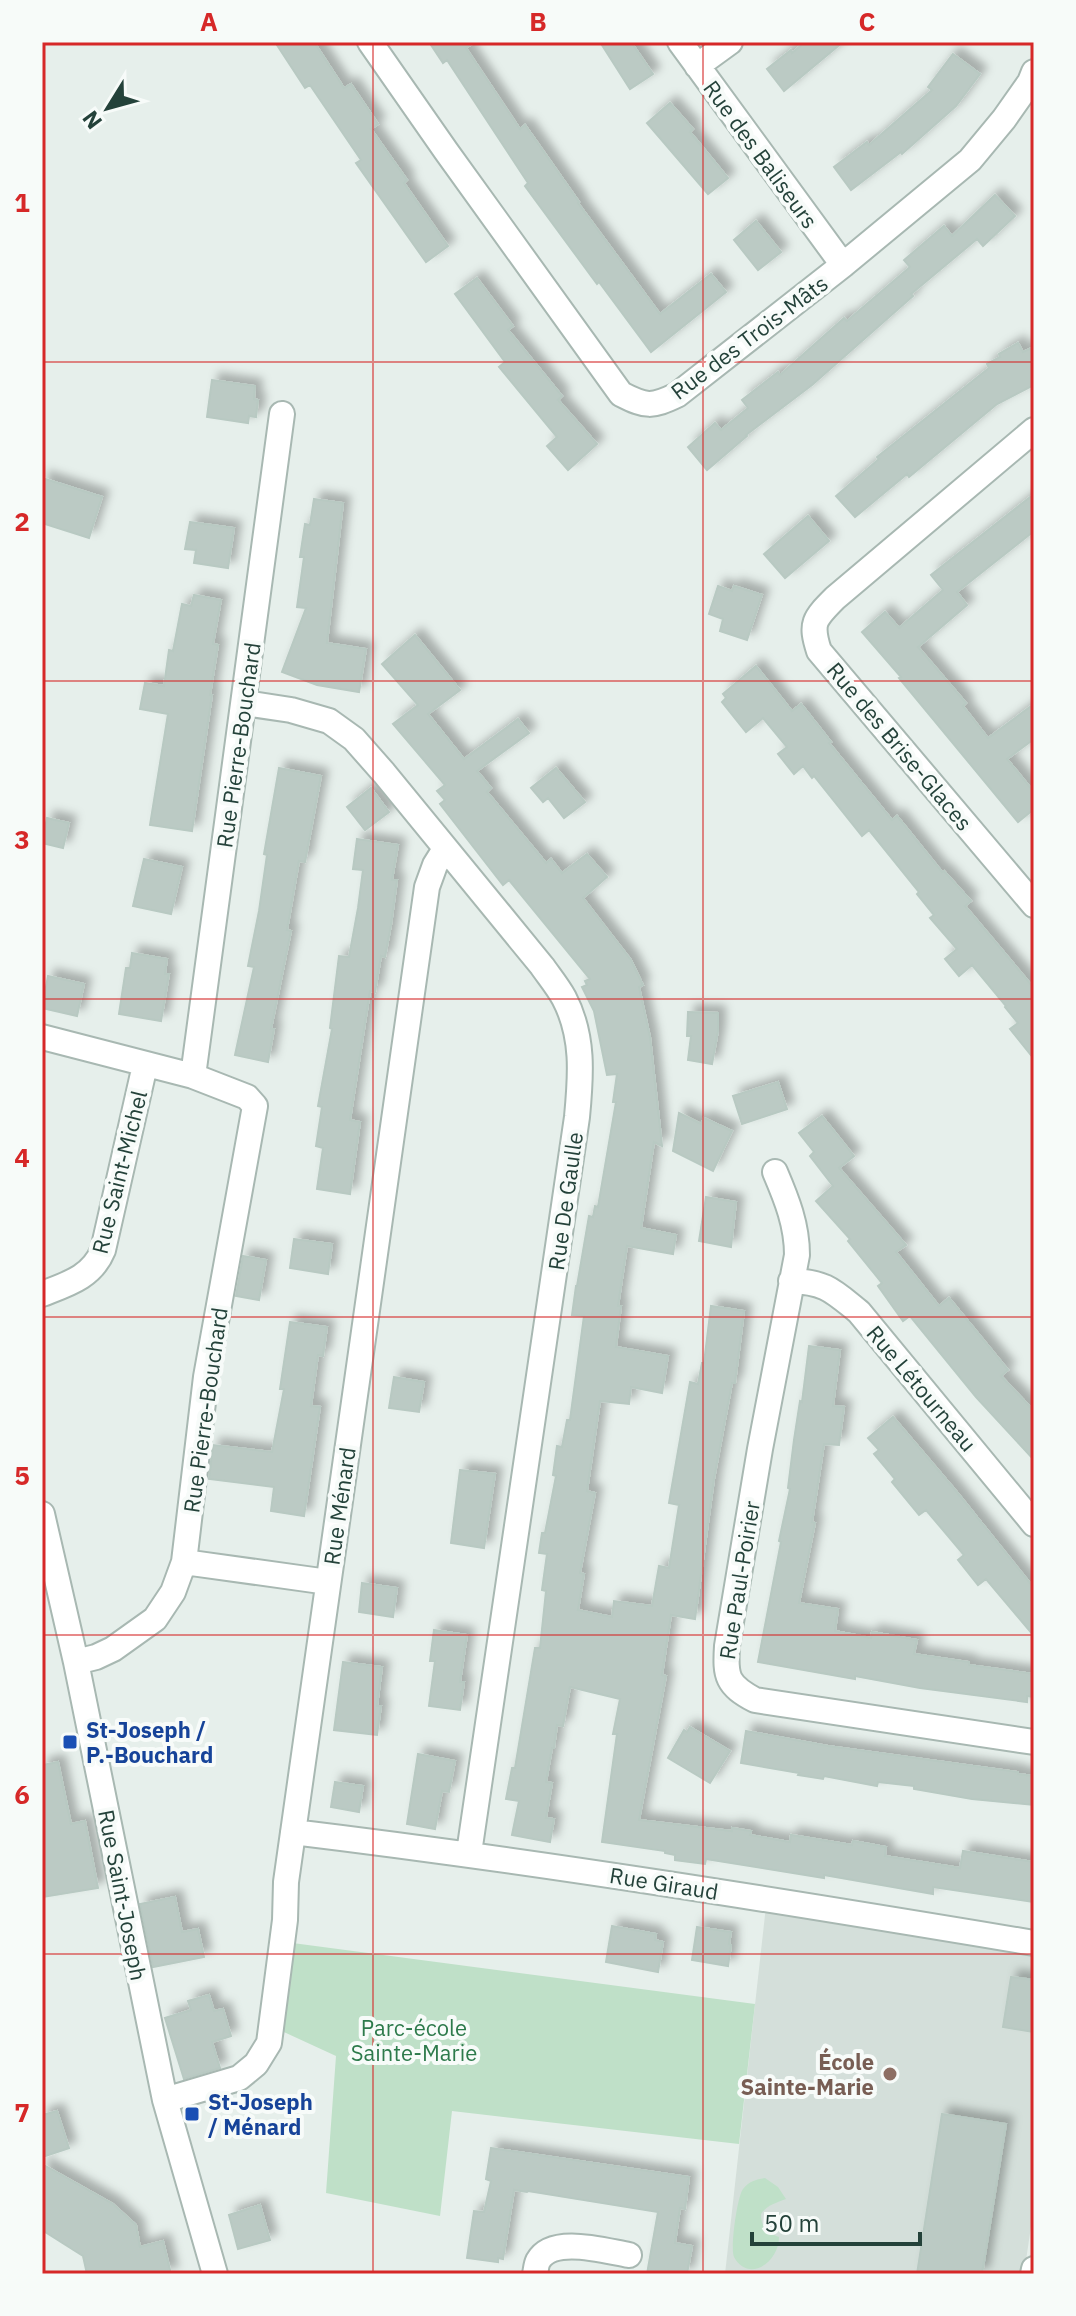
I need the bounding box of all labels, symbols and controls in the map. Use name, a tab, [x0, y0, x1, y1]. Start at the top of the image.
text: A	[200, 4, 218, 38]
text: B	[529, 4, 547, 38]
text: C	[859, 4, 876, 38]
north arrow	[68, 68, 148, 148]
street label: Rue des Baliseurs	[697, 74, 825, 234]
text: N	[75, 105, 108, 135]
text: 1	[14, 185, 30, 219]
street label: Rue des Trois-Mâts	[665, 268, 833, 406]
text: 2	[14, 504, 30, 538]
street label: Rue Pierre-Bouchard	[209, 640, 267, 850]
street label: Rue des Brise-Glaces	[821, 656, 979, 836]
text: 3	[14, 822, 30, 856]
street label: Rue Saint-Michel	[85, 1087, 153, 1257]
street label: Rue De Gaulle	[541, 1130, 589, 1272]
text: 4	[14, 1140, 30, 1174]
street label: Rue Pierre-Bouchard	[176, 1305, 234, 1515]
street label: Rue Létourneau	[861, 1319, 983, 1457]
street label: Rue Ménard	[316, 1445, 362, 1567]
text: 5	[14, 1458, 30, 1492]
street label: Rue Paul-Poirier	[712, 1499, 766, 1661]
place label: St-Joseph / P.-Bouchard	[86, 1715, 213, 1769]
marker: St-Joseph / P.-Bouchard	[61, 1733, 79, 1751]
text: 6	[14, 1777, 30, 1811]
street label: Rue Saint-Joseph	[92, 1807, 154, 1983]
street label: Rue Giraud	[608, 1860, 720, 1906]
park label: Parc-école Sainte-Marie	[351, 2013, 477, 2067]
place label: École Sainte-Marie	[740, 2047, 874, 2101]
marker: École Sainte-Marie	[881, 2065, 899, 2083]
place label: St-Joseph / Ménard	[208, 2087, 313, 2141]
text: 7	[14, 2095, 30, 2129]
marker: St-Joseph / Ménard	[183, 2105, 201, 2123]
scale bar	[752, 2196, 920, 2246]
text: 50 m	[764, 2207, 819, 2239]

